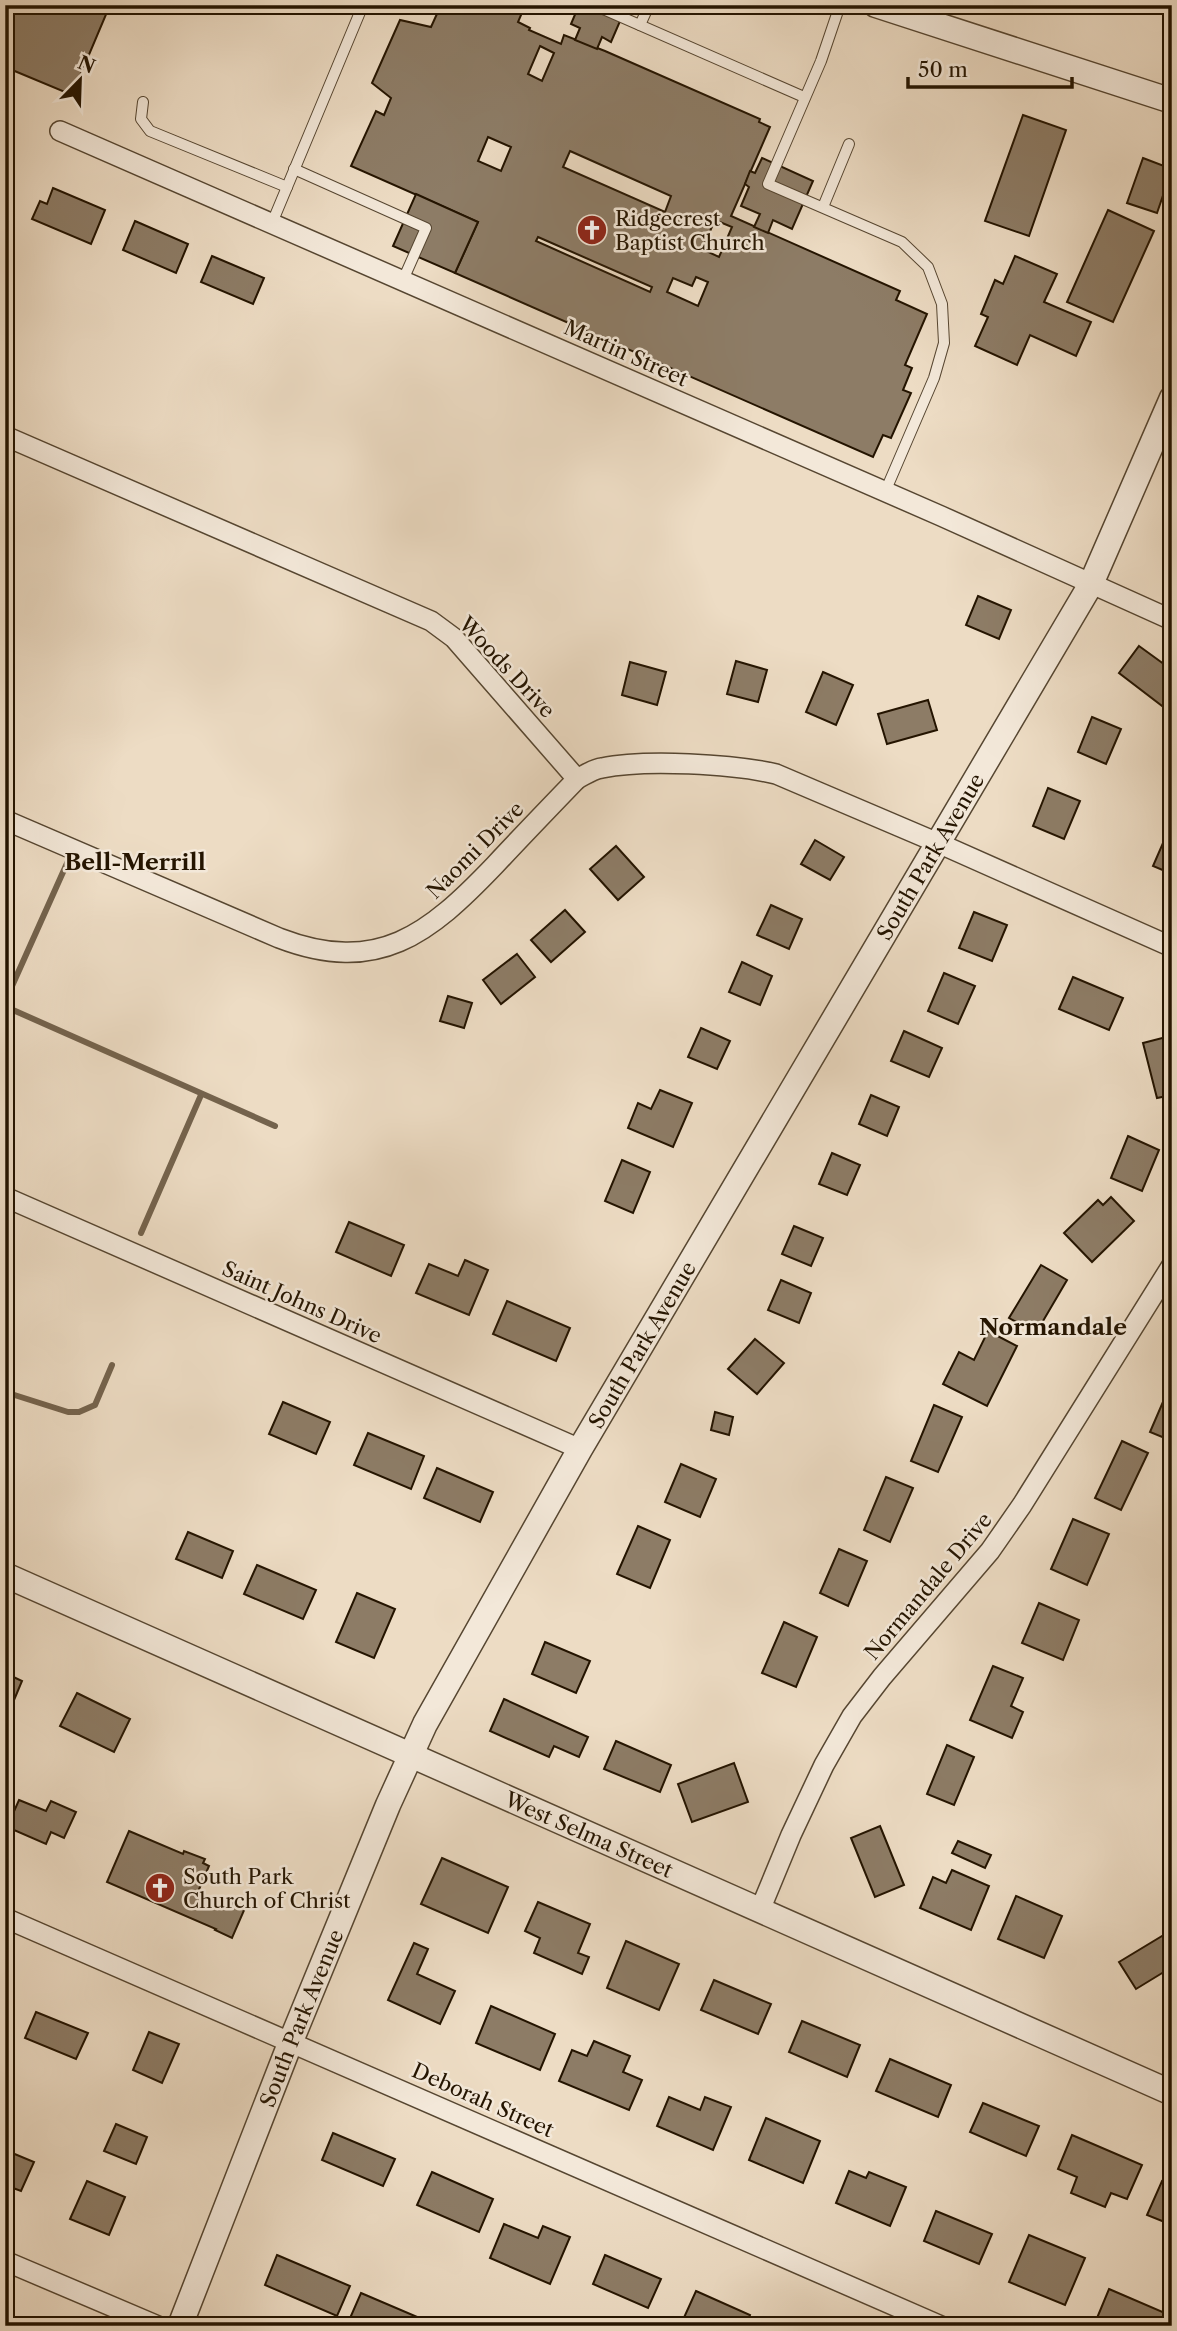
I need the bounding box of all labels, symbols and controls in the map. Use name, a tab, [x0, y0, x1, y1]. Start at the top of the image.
north arrow	[46, 46, 116, 116]
scale bar	[908, 46, 1072, 90]
text: N	[74, 51, 99, 79]
text: 50 m	[918, 57, 968, 82]
place label: Ridgecrest Baptist Church	[615, 206, 765, 255]
church icon: Ridgecrest Baptist Church	[575, 213, 609, 247]
street label: Martin Street	[560, 315, 692, 392]
street label: Woods Drive	[453, 611, 560, 723]
street label: South Park Avenue	[871, 769, 989, 944]
street label: Naomi Drive	[421, 796, 529, 904]
district label: Bell-Merrill	[64, 848, 206, 876]
street label: Saint Johns Drive	[218, 1256, 386, 1348]
street label: South Park Avenue	[583, 1257, 701, 1432]
district label: Normandale	[979, 1313, 1127, 1341]
street label: Normandale Drive	[859, 1507, 997, 1665]
street label: West Selma Street	[500, 1786, 677, 1883]
place label: South Park Church of Christ	[183, 1864, 351, 1913]
church icon: South Park Church of Christ	[143, 1871, 177, 1905]
street label: South Park Avenue	[254, 1925, 348, 2110]
street label: Deborah Street	[408, 2058, 558, 2143]

